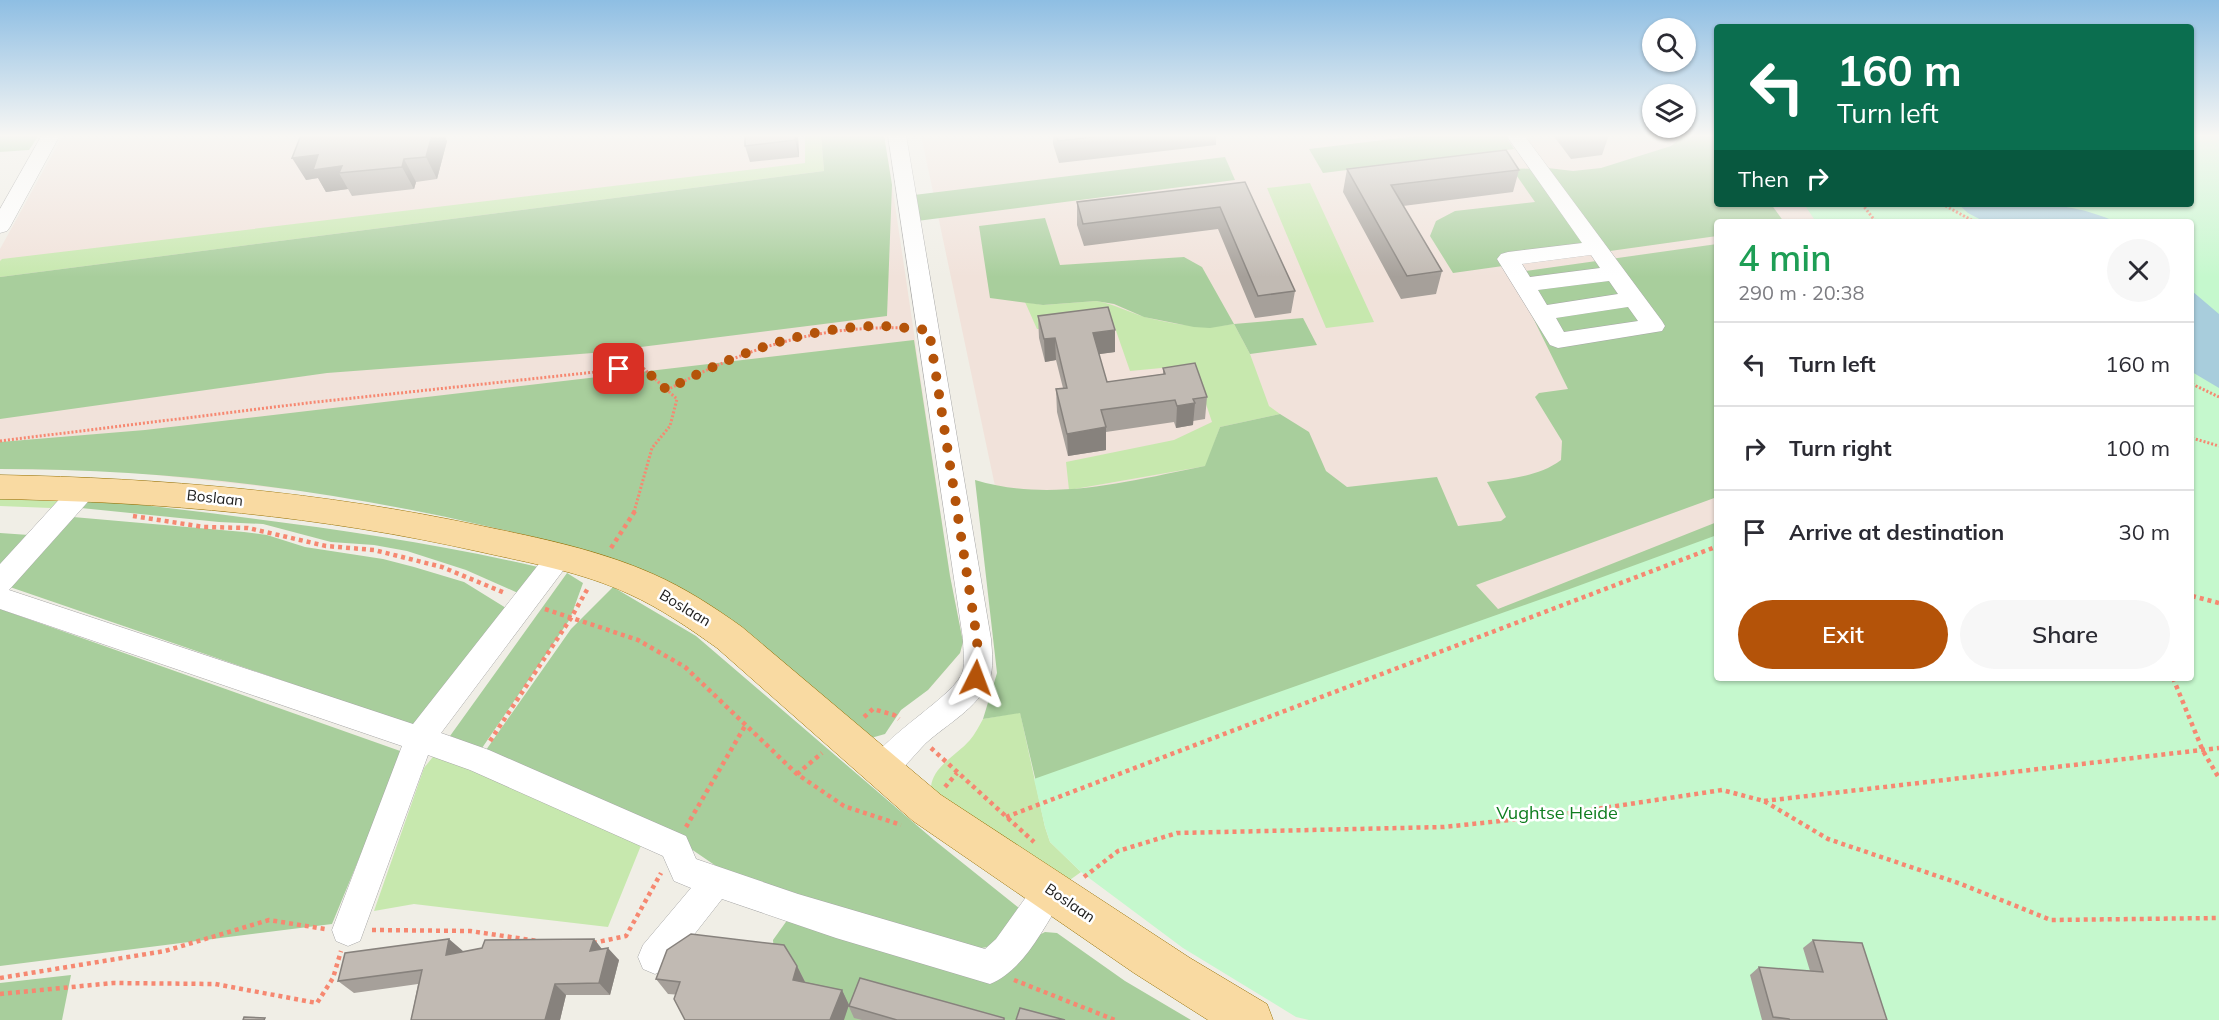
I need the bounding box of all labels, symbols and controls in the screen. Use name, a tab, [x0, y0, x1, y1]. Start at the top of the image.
map controls	[1642, 18, 1696, 138]
button: search	[1642, 18, 1696, 72]
text: 160 m	[1837, 44, 1962, 97]
icon: left	[1738, 48, 1816, 126]
button: layers	[1642, 84, 1696, 138]
text: Turn left	[1837, 96, 1939, 130]
icon: right	[1801, 162, 1834, 195]
text: Then	[1738, 165, 1789, 193]
text: 4 min	[1738, 235, 1832, 280]
button: close	[2107, 239, 2170, 302]
text: 290 m · 20:38	[1738, 280, 1864, 305]
pin	[593, 343, 644, 394]
icon: left	[1738, 348, 1771, 381]
text: Turn left	[1789, 350, 1876, 378]
text: 160 m	[2105, 350, 2170, 378]
icon: arrive	[602, 352, 635, 385]
icon: right	[1738, 432, 1771, 465]
text: Turn right	[1789, 434, 1892, 462]
text: 100 m	[2105, 434, 2170, 462]
street label: Boslaan	[186, 485, 244, 510]
icon: arrive	[1738, 516, 1771, 549]
text: Arrive at destination	[1789, 518, 2004, 546]
text: 30 m	[2119, 518, 2170, 546]
street label: Boslaan	[656, 585, 714, 630]
button: Exit	[1738, 600, 1948, 669]
button: Share	[1960, 600, 2170, 669]
position arrow	[944, 646, 1008, 710]
park label: Vughtse Heide	[1496, 801, 1618, 824]
street label: Boslaan	[1042, 879, 1099, 926]

